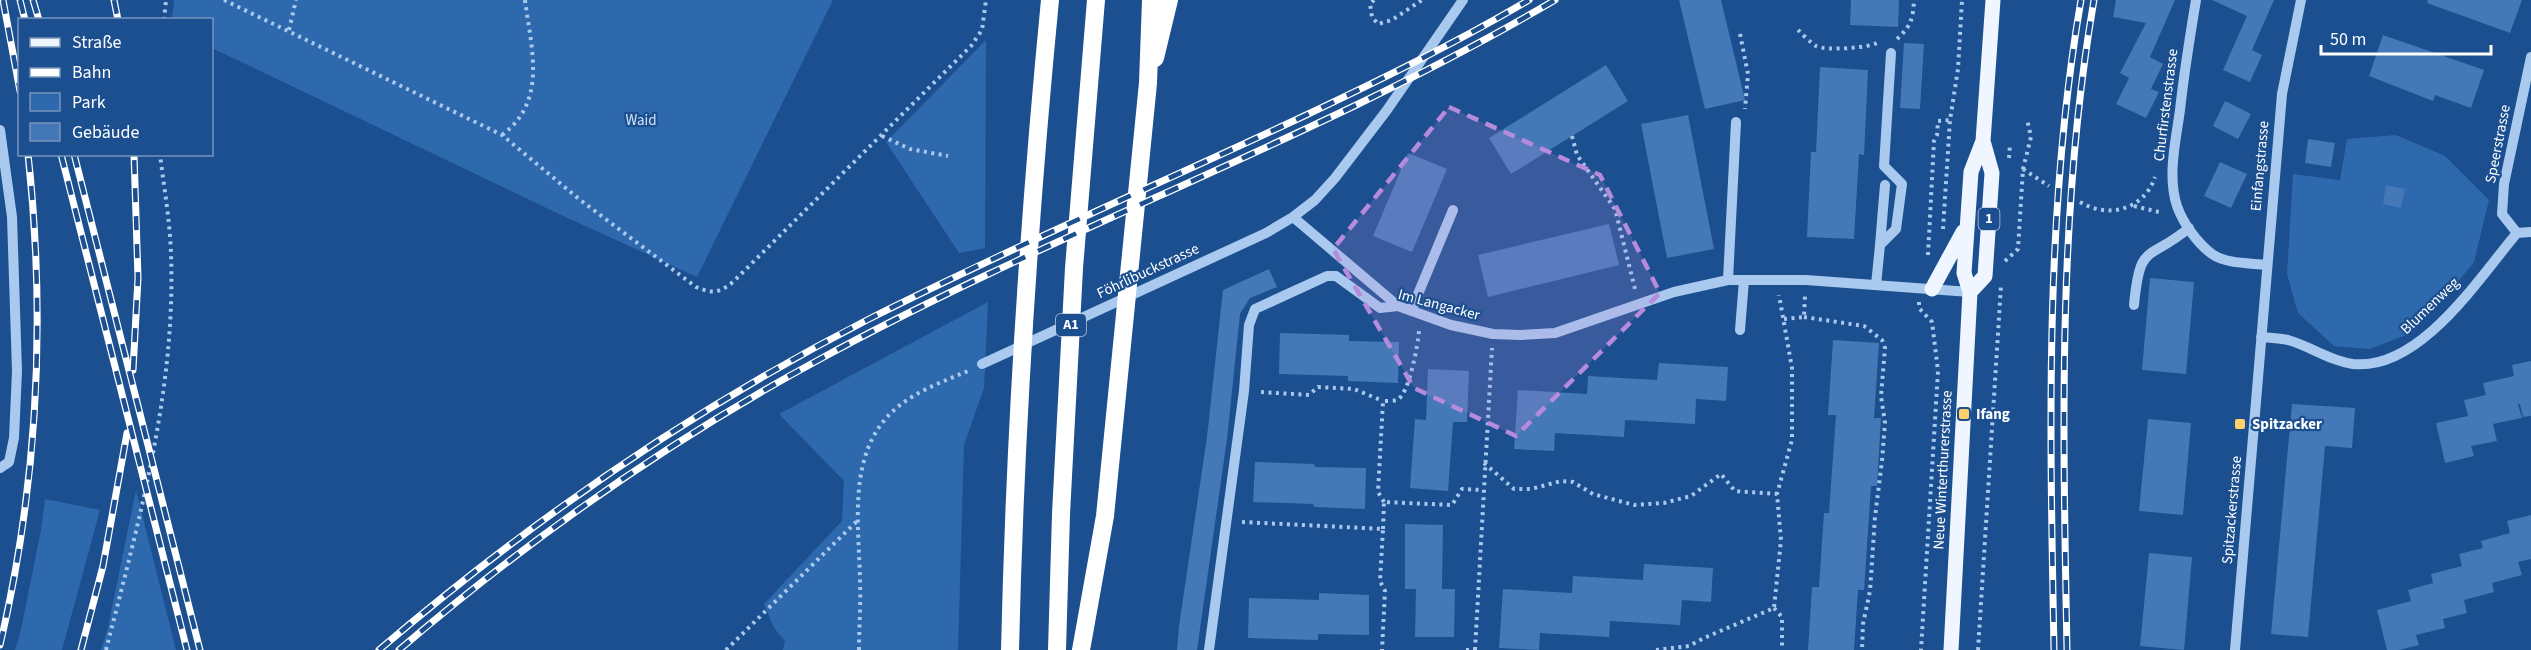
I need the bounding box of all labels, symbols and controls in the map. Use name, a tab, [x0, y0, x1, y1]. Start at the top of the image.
legend	[18, 18, 213, 156]
scale bar	[2321, 18, 2490, 56]
text: 50 m	[2330, 27, 2366, 52]
text: Straße	[72, 30, 122, 55]
street label: Churfirstenstrasse	[2149, 48, 2183, 162]
text: Bahn	[72, 60, 111, 85]
text: Park	[72, 90, 106, 115]
street label: Speerstrasse	[2480, 103, 2516, 185]
park label: Waid	[625, 110, 657, 131]
text: Gebäude	[72, 120, 140, 145]
street label: Einfangstrasse	[2246, 120, 2274, 212]
road number: 1	[1978, 208, 2000, 230]
street label: Föhrlibuckstrasse	[1094, 238, 1202, 304]
street label: Blumenweg	[2396, 272, 2464, 339]
street label: Im Langacker	[1396, 284, 1483, 326]
road number: A1	[1056, 314, 1086, 336]
street label: Neue Winterthurerstrasse	[1928, 390, 1958, 550]
place label: Ifang	[1976, 404, 2010, 425]
marker: Ifang	[1957, 407, 1971, 421]
place label: Spitzacker	[2252, 414, 2322, 435]
marker: Spitzacker	[2233, 417, 2247, 431]
street label: Spitzackerstrasse	[2217, 455, 2247, 565]

